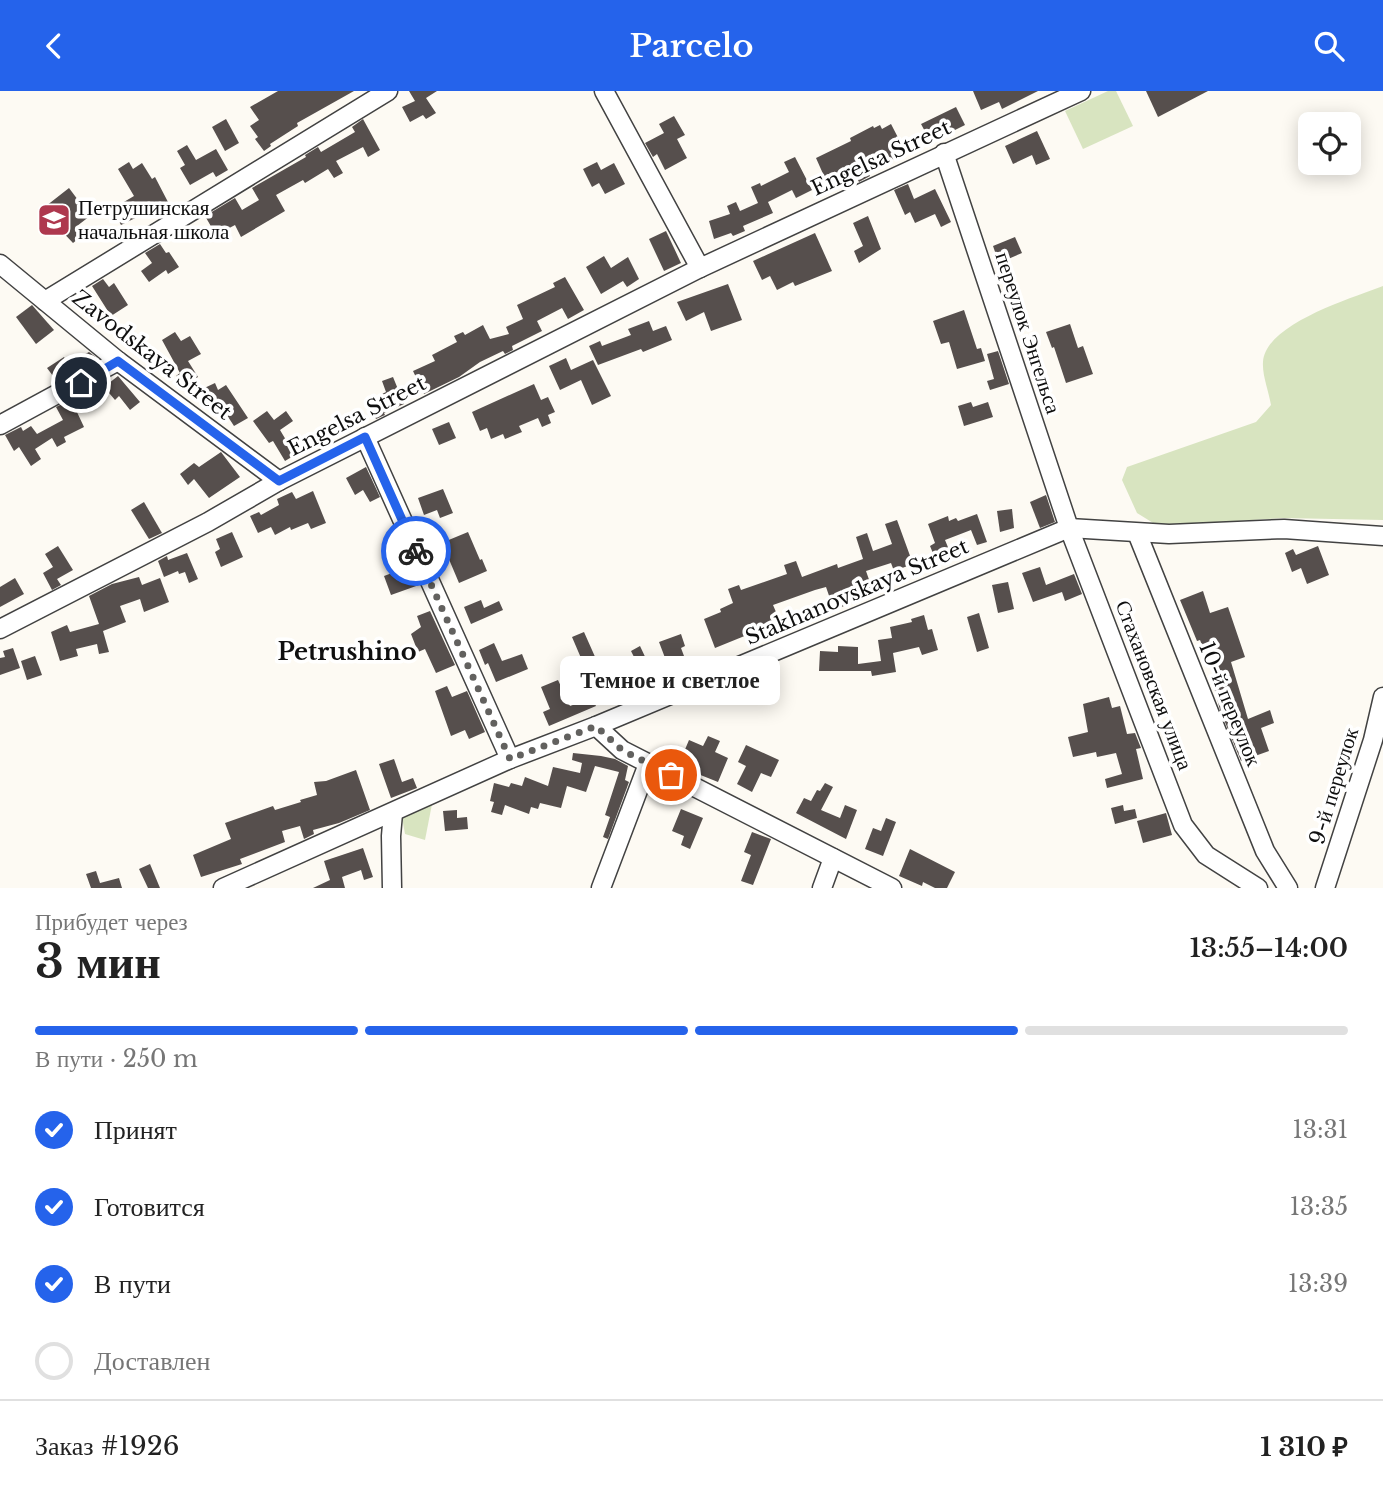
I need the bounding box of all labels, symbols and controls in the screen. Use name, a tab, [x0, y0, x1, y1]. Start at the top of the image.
text: Parcelo	[629, 26, 754, 66]
icon: back	[35, 27, 73, 65]
icon: search	[1310, 27, 1348, 65]
map controls	[1298, 112, 1361, 175]
button: locate	[1298, 112, 1361, 175]
street label: Engelsa Street	[807, 114, 955, 202]
place label: Петрушинская начальная школа	[78, 195, 230, 245]
school or university icon: Петрушинская начальная школа	[35, 201, 73, 239]
street label: переулок Энгельса	[990, 249, 1067, 418]
street label: Zavodskaya Street	[67, 285, 237, 425]
pin	[51, 353, 111, 413]
icon: home	[62, 364, 100, 402]
street label: Engelsa Street	[284, 370, 430, 462]
courier	[381, 516, 451, 586]
icon: bike	[397, 532, 435, 570]
street label: Stakhanovskaya Street	[742, 533, 973, 651]
street label: Стахановская улица	[1110, 596, 1199, 774]
district label: Petrushino	[277, 637, 417, 666]
street label: 10-й переулок	[1193, 638, 1267, 771]
callout: Темное и светлое	[561, 656, 781, 705]
text: Темное и светлое	[580, 666, 760, 694]
street label: 9-й переулок	[1304, 724, 1364, 848]
pin	[641, 745, 701, 805]
icon: bag	[652, 756, 690, 794]
text: Прибудет через	[35, 908, 188, 936]
text: 13:55–14:00	[1189, 932, 1348, 964]
text: 3 мин	[35, 933, 161, 990]
text: В пути · 250 m	[35, 1045, 198, 1073]
icon: check	[35, 1111, 73, 1149]
text: Принят	[94, 1114, 177, 1146]
text: 13:31	[1293, 1116, 1348, 1144]
icon: check	[35, 1188, 73, 1226]
text: Готовится	[94, 1191, 205, 1223]
text: 13:35	[1290, 1193, 1348, 1221]
icon: check	[35, 1265, 73, 1303]
text: В пути	[94, 1268, 171, 1300]
text: 13:39	[1288, 1270, 1348, 1298]
text: Доставлен	[94, 1345, 211, 1377]
text: Заказ #1926	[35, 1430, 179, 1462]
text: 1 310 ₽	[1260, 1431, 1348, 1463]

